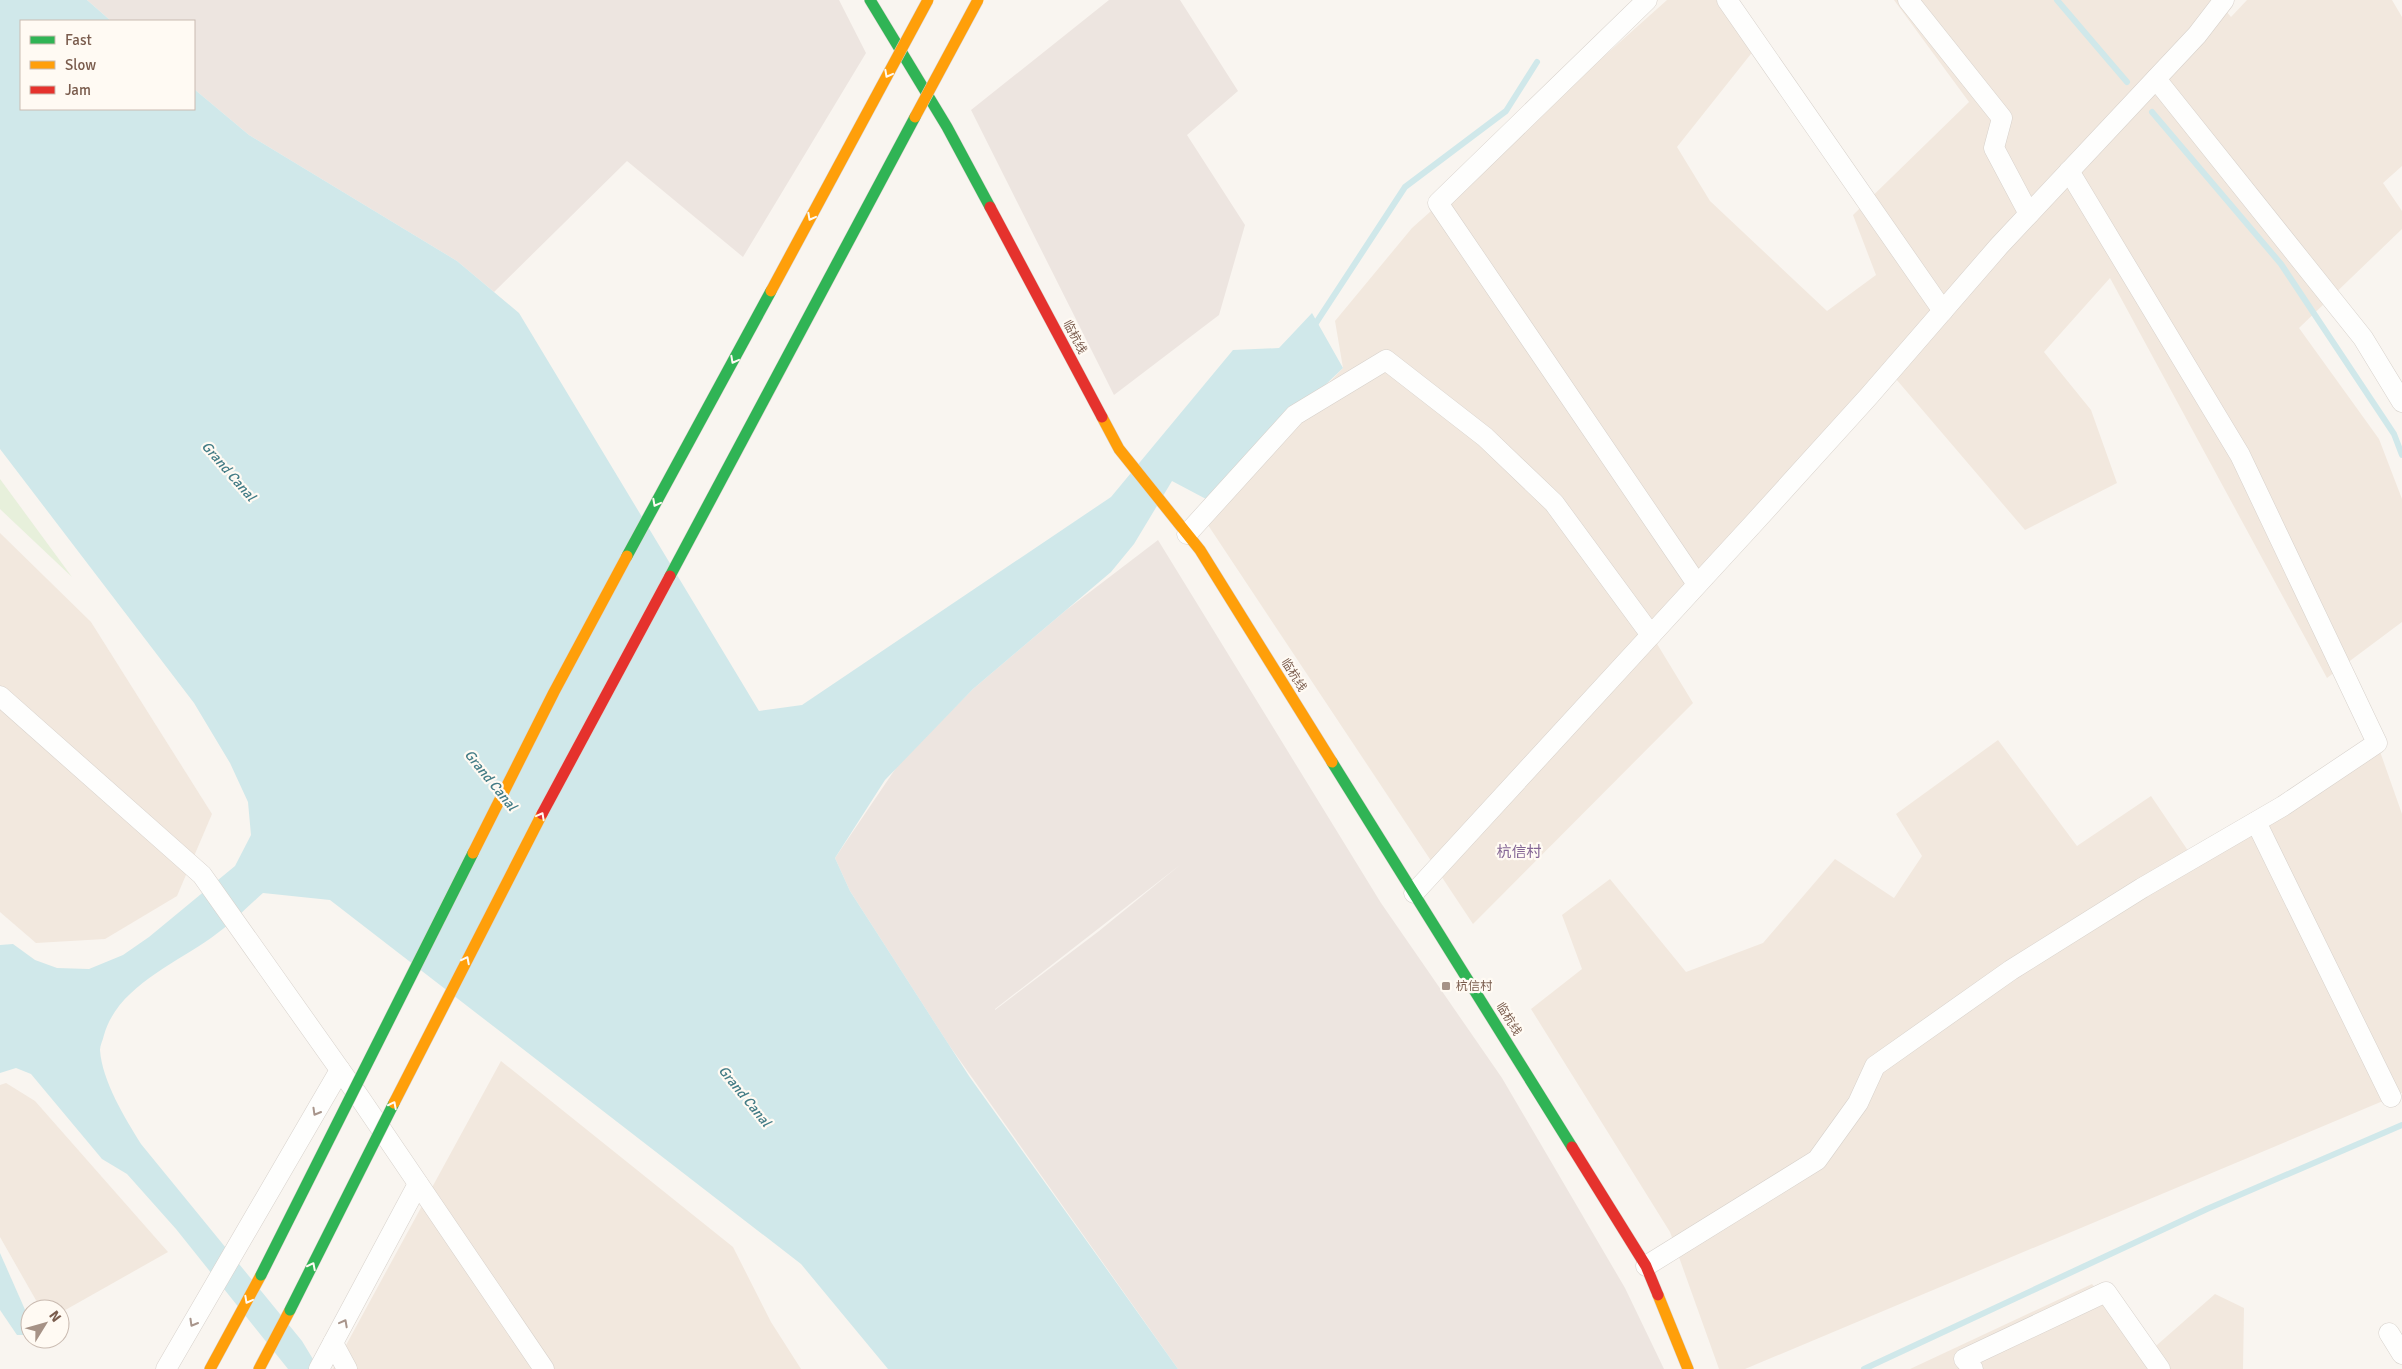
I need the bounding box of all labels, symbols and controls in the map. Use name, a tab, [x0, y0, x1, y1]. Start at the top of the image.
legend	[20, 20, 195, 110]
text: Fast	[65, 31, 92, 49]
text: Slow	[65, 56, 96, 74]
one-way arrow	[884, 68, 894, 77]
text: Jam	[65, 81, 91, 99]
one-way arrow	[807, 211, 817, 220]
street label: 临杭线	[1059, 318, 1090, 357]
one-way arrow	[730, 354, 740, 363]
water label: Grand Canal	[198, 438, 260, 505]
one-way arrow	[653, 497, 663, 506]
street label: 临杭线	[1278, 656, 1309, 695]
water label: Grand Canal	[461, 746, 521, 815]
one-way arrow	[535, 812, 545, 821]
district label: 杭信村	[1496, 843, 1542, 861]
one-way arrow	[460, 956, 470, 965]
place label: 杭信村	[1456, 979, 1493, 994]
marker: 杭信村	[1440, 980, 1452, 992]
street label: 临杭线	[1493, 1000, 1524, 1039]
water label: Grand Canal	[715, 1062, 775, 1131]
one-way arrow	[387, 1102, 397, 1111]
one-way arrow	[312, 1107, 322, 1116]
one-way arrow	[306, 1262, 316, 1271]
one-way arrow	[244, 1294, 254, 1303]
north arrow	[20, 1299, 70, 1349]
text: N	[45, 1307, 65, 1325]
one-way arrow	[189, 1317, 199, 1326]
one-way arrow	[338, 1319, 348, 1328]

